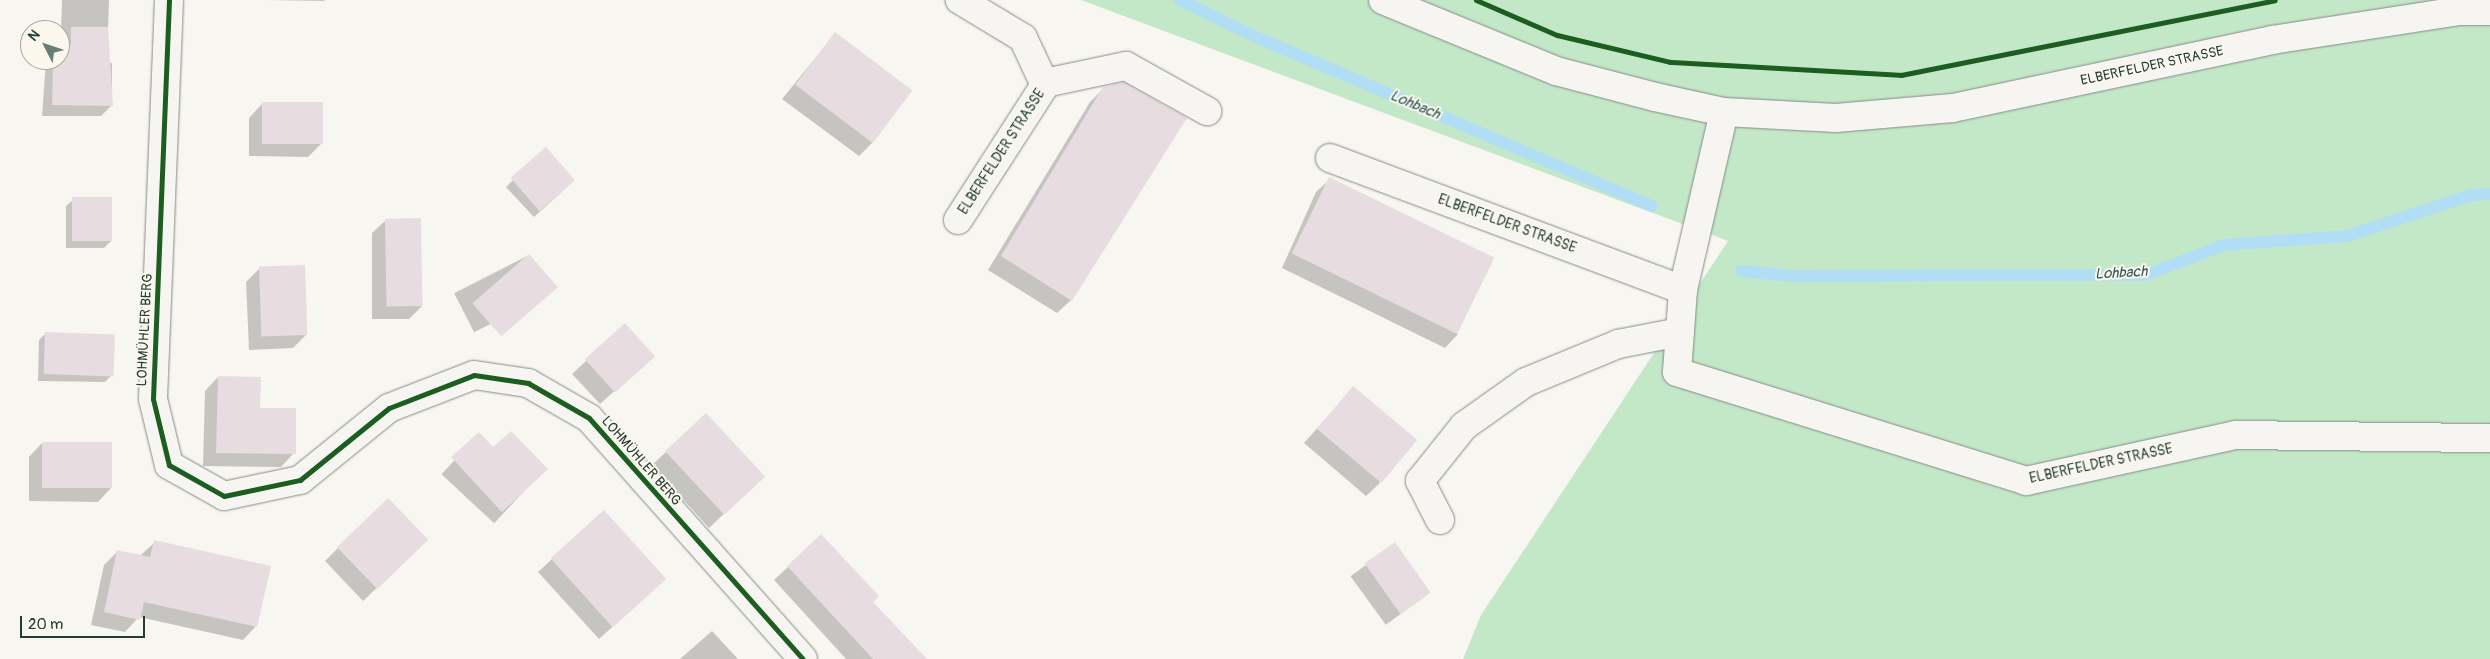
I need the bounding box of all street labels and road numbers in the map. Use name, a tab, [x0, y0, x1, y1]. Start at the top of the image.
street label: ELBERFELDER STRASSE	[2079, 43, 2225, 89]
street label: ELBERFELDER STRASSE	[955, 86, 1049, 218]
street label: ELBERFELDER STRASSE	[1436, 191, 1578, 257]
street label: LOHMÜHLER BERG	[134, 273, 156, 387]
street label: LOHMÜHLER BERG	[598, 413, 684, 509]
street label: ELBERFELDER STRASSE	[2028, 441, 2174, 487]

